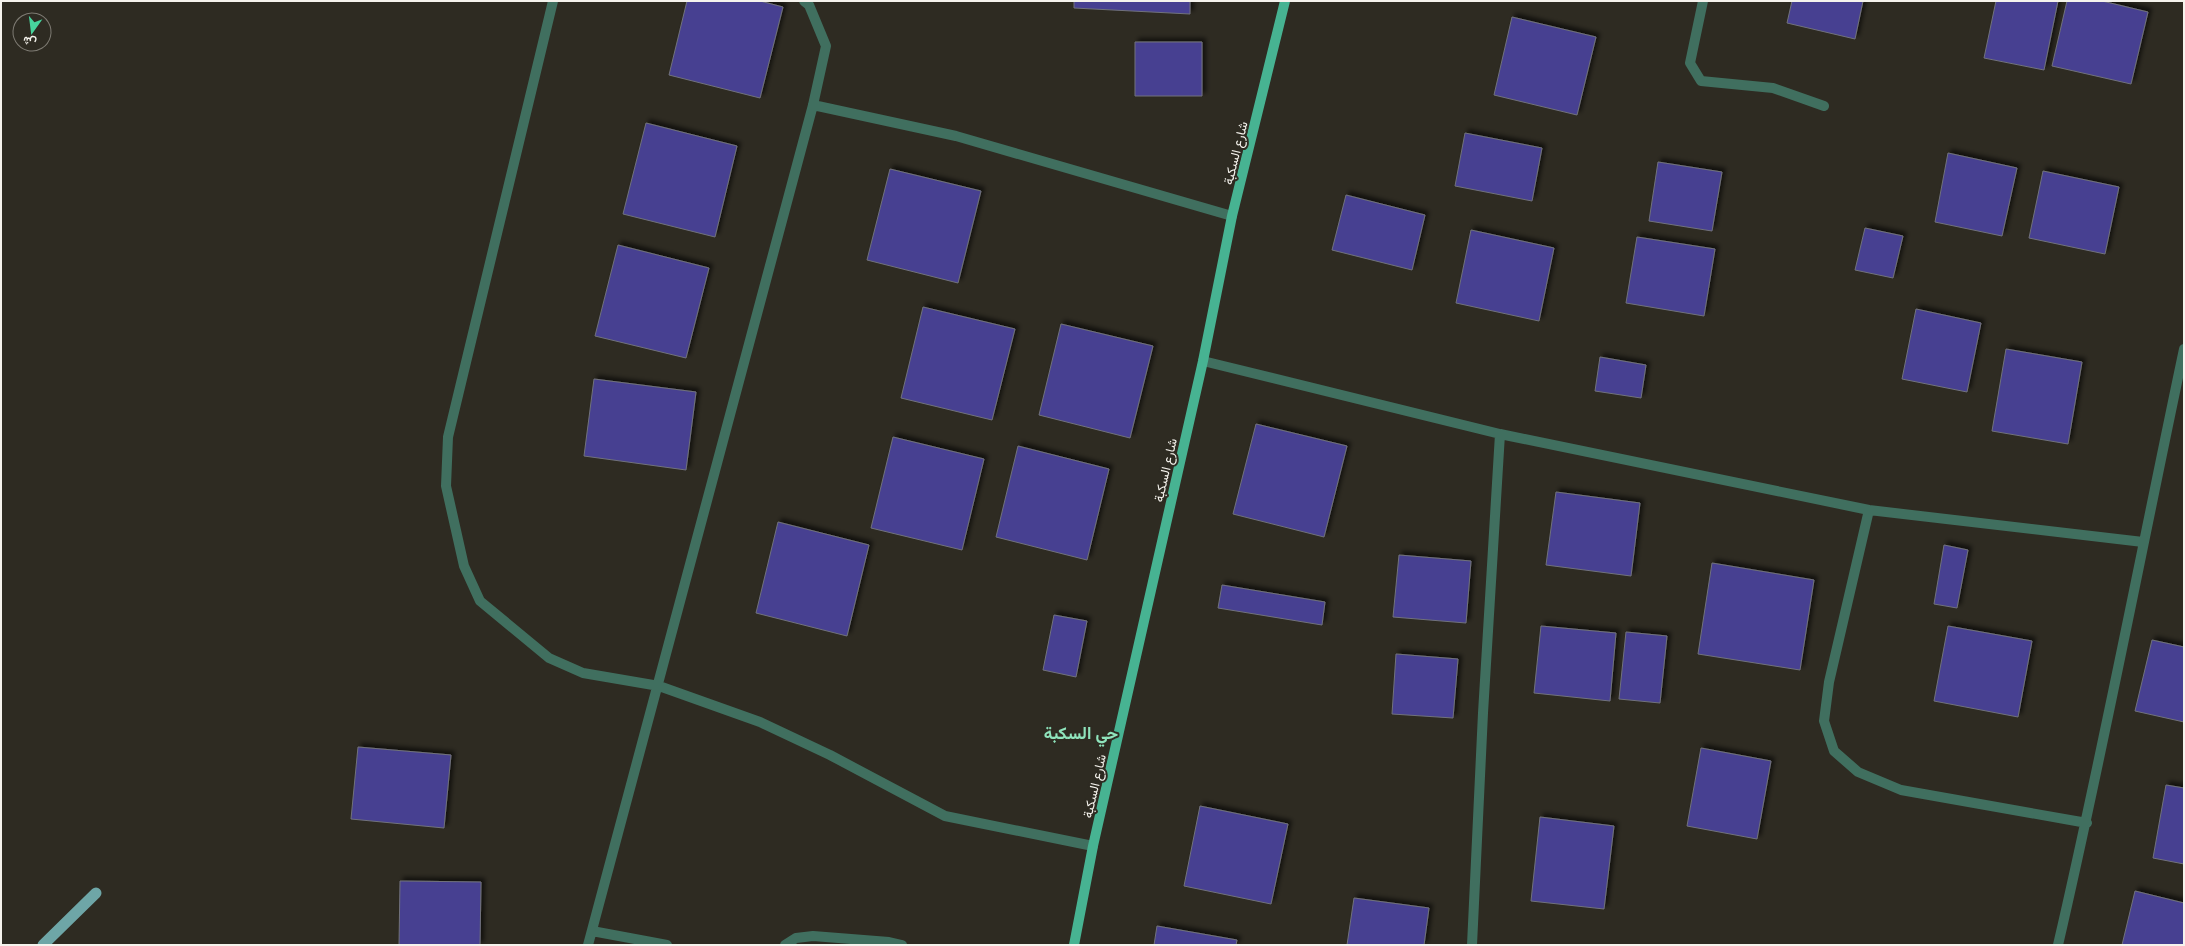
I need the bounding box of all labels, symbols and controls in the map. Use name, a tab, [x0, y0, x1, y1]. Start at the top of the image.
north arrow	[12, 12, 52, 52]
text: ش	[22, 33, 38, 49]
street label: شارع السكبة	[1220, 120, 1253, 187]
street label: شارع السكبة	[1151, 437, 1182, 504]
district label: حي السكبة	[1044, 723, 1118, 747]
street label: شارع السكبة	[1080, 753, 1111, 820]

